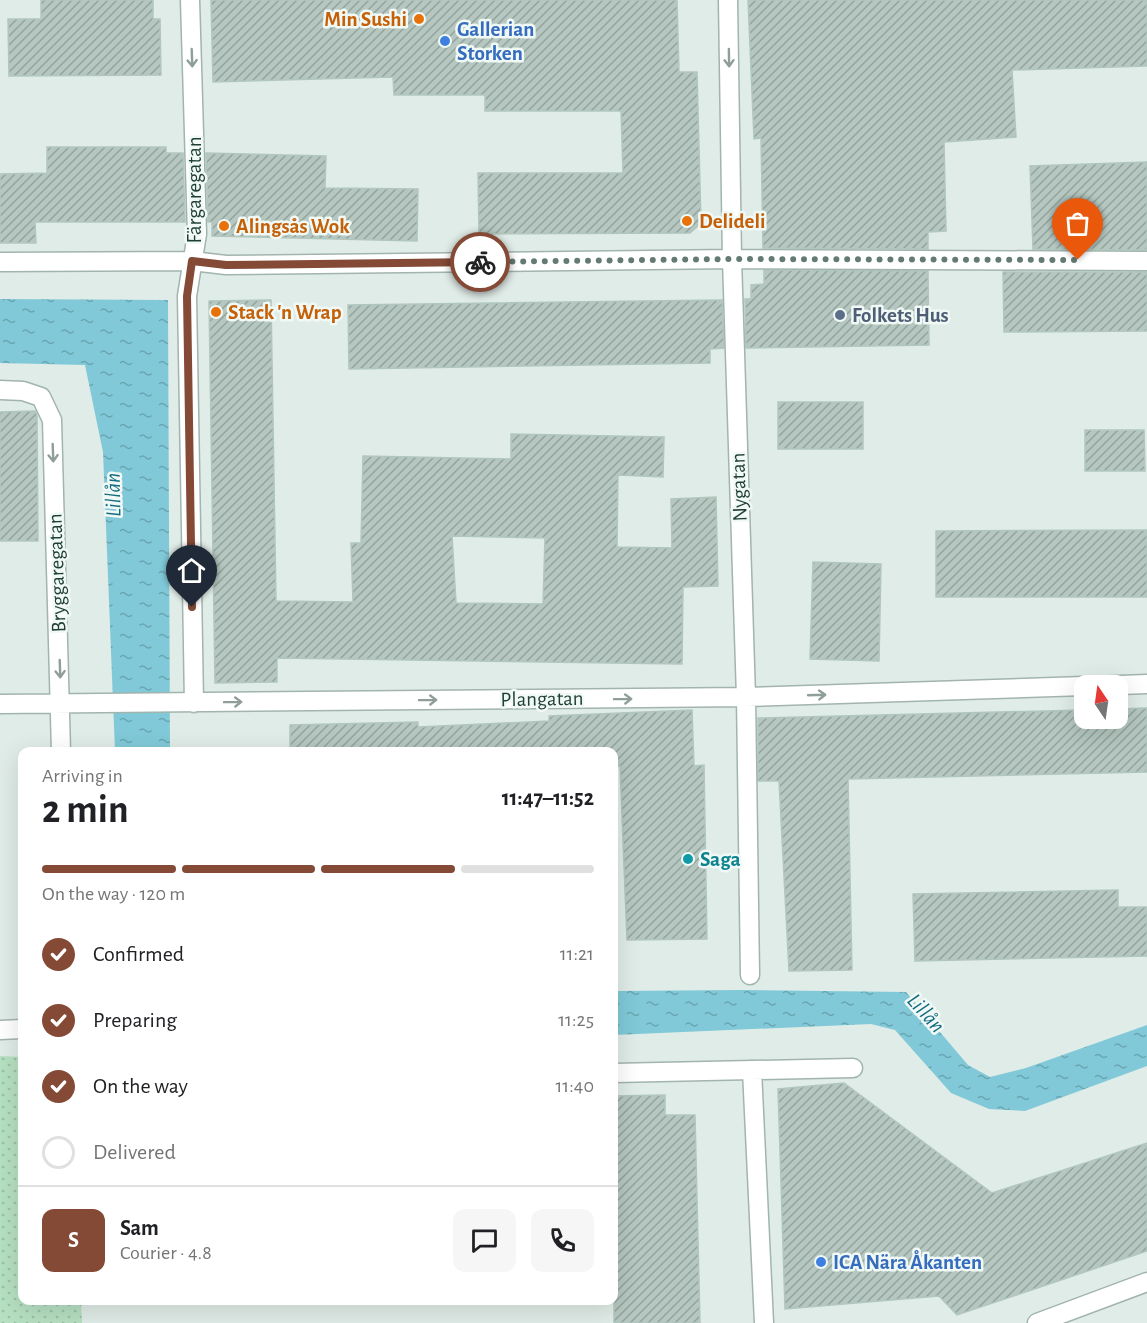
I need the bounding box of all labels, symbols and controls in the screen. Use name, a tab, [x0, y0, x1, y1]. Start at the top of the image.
place label: Min Sushi	[324, 9, 407, 30]
marker: Min Sushi	[412, 12, 426, 26]
place label: Gallerian Storken	[457, 19, 534, 64]
marker: Gallerian Storken	[438, 34, 452, 48]
one-way arrow	[186, 48, 197, 68]
one-way arrow	[723, 48, 735, 68]
street label: Färgaregatan	[184, 136, 205, 244]
pin	[1052, 198, 1103, 260]
icon: bag	[1061, 207, 1094, 240]
place label: Delideli	[699, 211, 765, 232]
marker: Delideli	[680, 214, 694, 228]
place label: Alingsås Wok	[236, 216, 350, 237]
marker: Alingsås Wok	[217, 219, 231, 233]
courier	[450, 232, 510, 292]
icon: bike	[464, 246, 497, 279]
place label: Stack 'n Wrap	[228, 302, 342, 323]
marker: Stack 'n Wrap	[209, 305, 223, 319]
place label: Folkets Hus	[852, 305, 949, 326]
marker: Folkets Hus	[833, 308, 847, 322]
one-way arrow	[47, 443, 58, 463]
street label: Nygatan	[727, 452, 751, 522]
water label: Lillån	[102, 473, 124, 517]
street label: Bryggaregatan	[44, 513, 70, 633]
pin	[166, 545, 217, 607]
icon: home	[175, 554, 208, 587]
one-way arrow	[54, 659, 66, 679]
north arrow	[1074, 675, 1128, 729]
map controls	[1074, 675, 1128, 729]
street label: Plangatan	[500, 688, 584, 710]
one-way arrow	[807, 689, 827, 701]
one-way arrow	[612, 693, 632, 704]
one-way arrow	[417, 695, 437, 706]
one-way arrow	[222, 696, 242, 708]
text: Arriving in	[42, 766, 123, 786]
text: 11:47–11:52	[502, 787, 594, 809]
text: 2 min	[42, 791, 129, 830]
place label: Saga	[700, 849, 741, 870]
marker: Saga	[681, 852, 695, 866]
text: On the way · 120 m	[42, 884, 185, 904]
icon: check	[42, 938, 75, 971]
text: Confirmed	[93, 943, 184, 965]
text: 11:21	[560, 944, 594, 964]
water label: Lillån	[903, 989, 949, 1037]
icon: check	[42, 1004, 75, 1037]
text: Preparing	[93, 1009, 177, 1031]
text: 11:25	[558, 1010, 594, 1030]
icon: check	[42, 1070, 75, 1103]
text: On the way	[93, 1075, 188, 1097]
text: 11:40	[555, 1076, 594, 1096]
text: Delivered	[93, 1141, 176, 1163]
button: chat	[453, 1209, 516, 1272]
button: phone	[531, 1209, 594, 1272]
text: Sam	[120, 1217, 159, 1239]
text: S	[68, 1229, 79, 1251]
text: Courier · 4.8	[120, 1243, 212, 1263]
place label: ICA Nära Åkanten	[833, 1250, 982, 1273]
marker: ICA Nära Åkanten	[814, 1255, 828, 1269]

